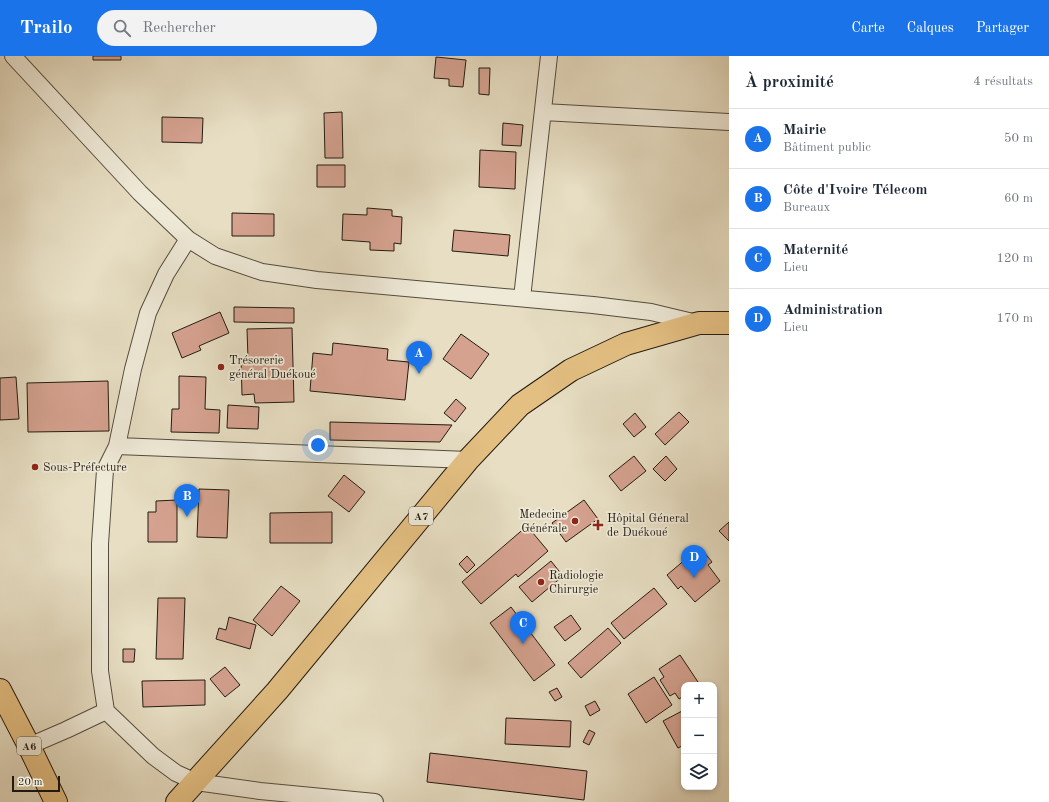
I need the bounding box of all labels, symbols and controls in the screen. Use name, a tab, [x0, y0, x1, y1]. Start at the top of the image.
search box	[97, 10, 377, 46]
icon: search	[111, 17, 133, 39]
text: Trailo	[20, 19, 73, 38]
text: Rechercher	[143, 21, 216, 36]
text: Carte	[851, 21, 885, 35]
text: Calques	[907, 21, 954, 35]
text: Partager	[976, 21, 1029, 35]
text: À proximité	[745, 74, 834, 91]
text: 4 résultats	[973, 75, 1033, 88]
text: Mairie	[783, 123, 826, 138]
text: A	[753, 132, 763, 145]
text: 50 m	[1004, 132, 1033, 145]
text: Bâtiment public	[783, 141, 871, 154]
text: Côte d'Ivoire Télecom	[783, 183, 928, 198]
text: B	[753, 192, 763, 205]
text: 60 m	[1004, 192, 1033, 205]
text: Bureaux	[783, 201, 830, 214]
text: Maternité	[783, 243, 848, 258]
text: C	[754, 252, 762, 265]
text: 120 m	[996, 252, 1033, 265]
text: Lieu	[783, 261, 808, 274]
text: Administration	[783, 303, 883, 318]
text: D	[753, 312, 763, 325]
text: 170 m	[996, 312, 1033, 325]
text: Lieu	[783, 321, 808, 334]
pin: A	[406, 341, 432, 374]
place label: Trésorerie général Duékoué	[229, 355, 316, 381]
marker: Trésorerie général Duékoué	[216, 362, 226, 372]
your location	[308, 435, 328, 455]
marker: Sous-Préfecture	[30, 462, 40, 472]
place label: Sous-Préfecture	[43, 462, 127, 474]
pin: B	[174, 484, 200, 517]
road number: A7	[409, 507, 433, 525]
place label: Medecine Générale	[519, 509, 567, 535]
place label: Hôpital Géneral de Duékoué	[607, 513, 689, 539]
marker: Medecine Générale	[570, 516, 580, 526]
marker: Hôpital Géneral de Duékoué	[592, 519, 604, 531]
pin: D	[681, 545, 707, 578]
place label: Radiologie Chirurgie	[549, 570, 604, 596]
marker: Radiologie Chirurgie	[536, 577, 546, 587]
pin: C	[510, 611, 536, 644]
map controls	[681, 682, 717, 790]
button: +	[681, 682, 717, 718]
button: −	[681, 718, 717, 754]
road number: A6	[17, 737, 41, 755]
button: layers	[681, 754, 717, 790]
scale bar	[12, 774, 60, 793]
text: 20 m	[18, 777, 43, 788]

